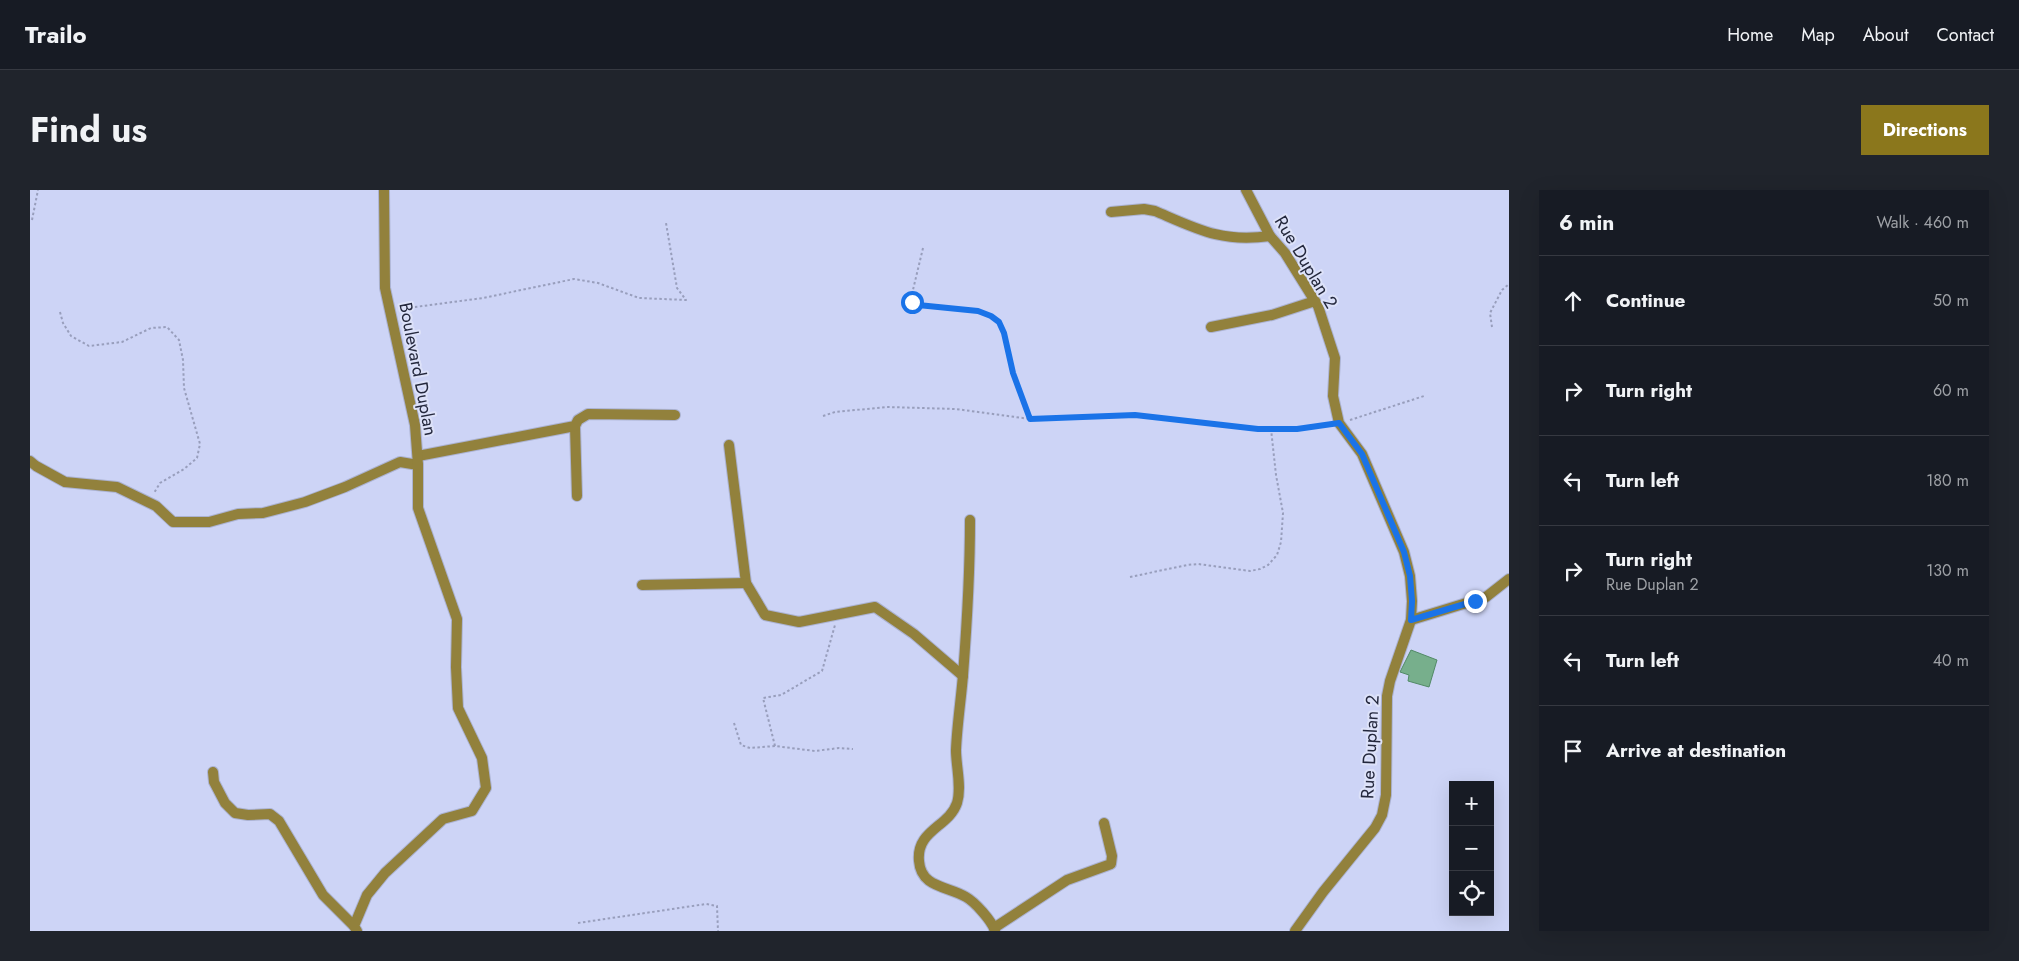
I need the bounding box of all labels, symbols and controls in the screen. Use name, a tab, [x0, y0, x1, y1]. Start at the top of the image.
text: Trailo	[25, 17, 87, 52]
text: Home	[1727, 22, 1773, 48]
text: Map	[1801, 22, 1835, 48]
text: About	[1863, 22, 1908, 48]
text: Contact	[1936, 22, 1994, 48]
text: Find us	[30, 105, 147, 155]
button: Directions	[1861, 105, 1989, 155]
text: 6 min	[1559, 208, 1614, 238]
street label: Rue Duplan 2	[1268, 211, 1344, 313]
text: Walk · 460 m	[1877, 211, 1969, 234]
icon: ahead	[1559, 287, 1587, 315]
text: Continue	[1606, 287, 1685, 314]
text: 50 m	[1933, 289, 1969, 312]
route start	[901, 291, 924, 314]
street label: Boulevard Duplan	[392, 300, 444, 438]
icon: right	[1559, 377, 1587, 405]
text: Turn right	[1606, 377, 1692, 404]
text: 60 m	[1933, 379, 1969, 402]
icon: left	[1559, 467, 1587, 495]
text: Turn left	[1606, 467, 1679, 494]
text: 180 m	[1926, 469, 1969, 492]
text: Turn right	[1606, 546, 1692, 573]
icon: right	[1559, 557, 1587, 585]
text: 130 m	[1926, 559, 1969, 582]
text: Rue Duplan 2	[1606, 573, 1698, 596]
route end	[1464, 590, 1487, 613]
icon: left	[1559, 647, 1587, 675]
text: Turn left	[1606, 647, 1679, 674]
text: 40 m	[1933, 649, 1969, 672]
street label: Rue Duplan 2	[1354, 694, 1386, 800]
icon: arrive	[1559, 737, 1587, 765]
text: Arrive at destination	[1606, 737, 1786, 764]
map controls	[1449, 781, 1494, 916]
button: +	[1449, 781, 1494, 826]
button: −	[1449, 826, 1494, 871]
button: locate	[1449, 871, 1494, 916]

